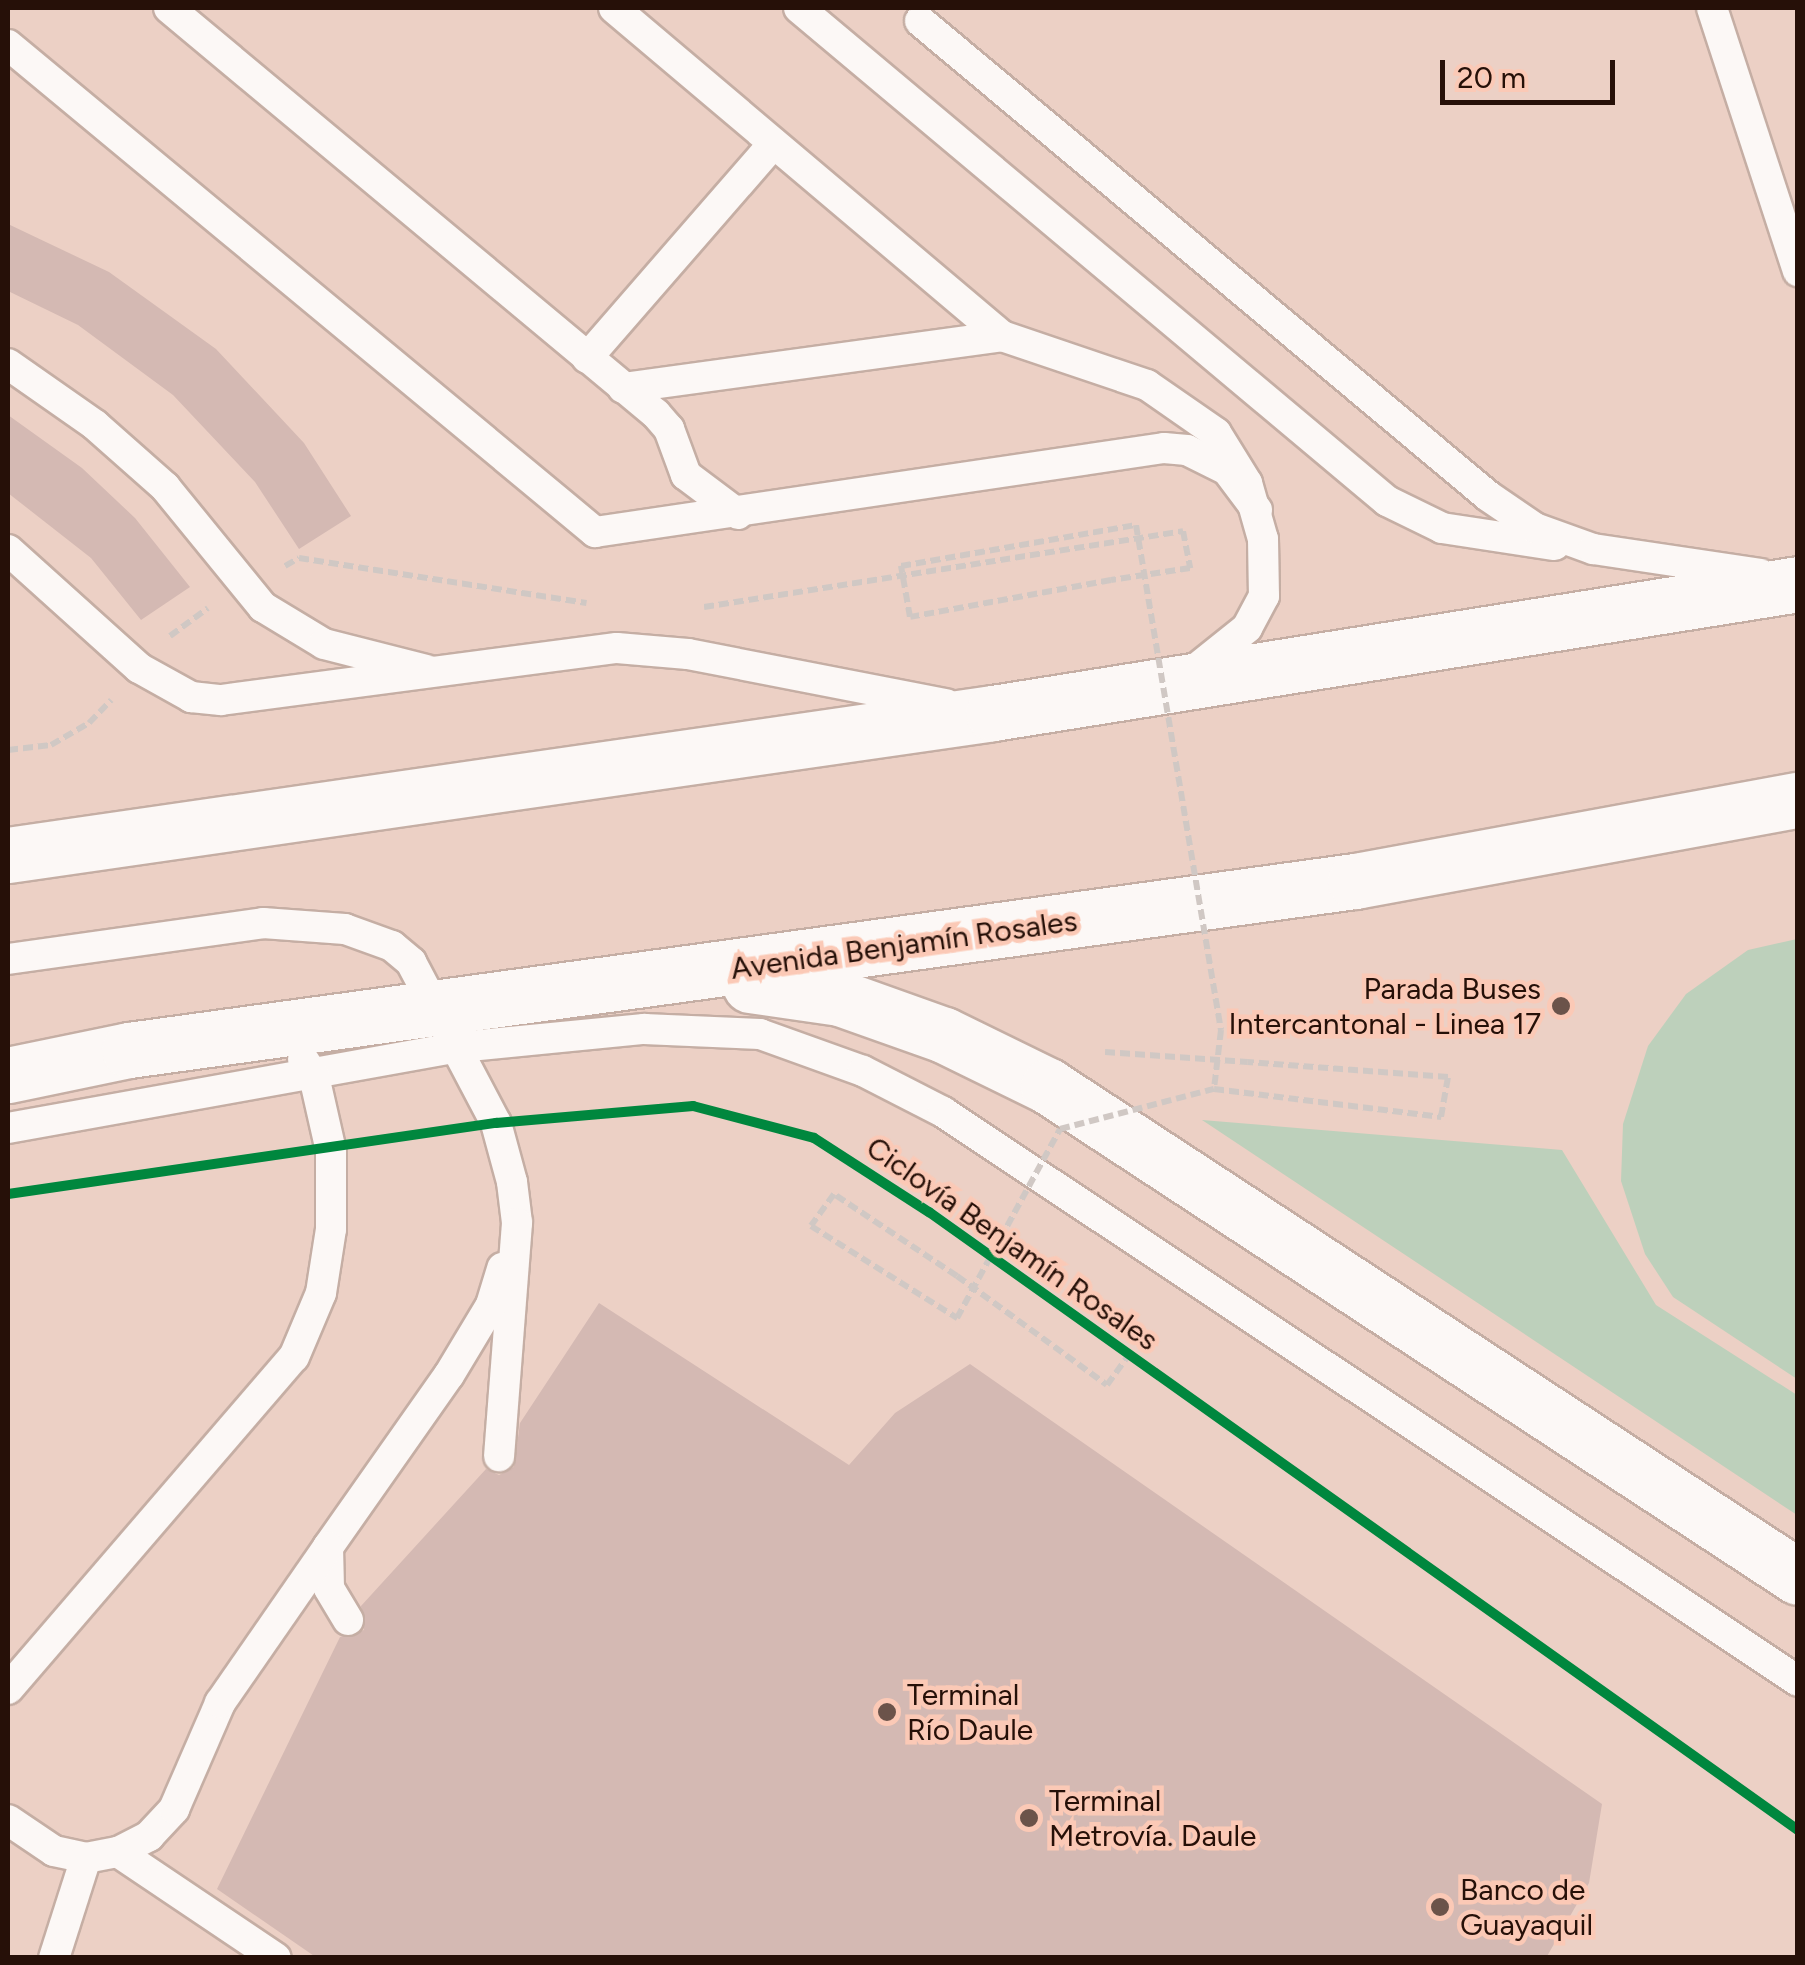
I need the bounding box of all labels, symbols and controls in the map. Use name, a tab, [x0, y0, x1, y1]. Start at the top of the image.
scale bar	[1445, 40, 1620, 102]
text: 20 m	[1457, 59, 1526, 96]
street label: Avenida Benjamín Rosales	[728, 903, 1080, 987]
place label: Parada Buses Intercantonal - Linea 17	[1229, 971, 1541, 1042]
marker: Parada Buses Intercantonal - Linea 17	[1550, 995, 1572, 1017]
street label: Ciclovía Benjamín Rosales	[859, 1130, 1165, 1358]
place label: Terminal Río Daule	[907, 1677, 1033, 1748]
marker: Terminal Río Daule	[876, 1701, 898, 1723]
place label: Terminal Metrovía. Daule	[1049, 1783, 1256, 1854]
marker: Terminal Metrovía. Daule	[1018, 1807, 1040, 1829]
place label: Banco de Guayaquil	[1460, 1872, 1593, 1942]
marker: Banco de Guayaquil	[1429, 1896, 1451, 1918]

